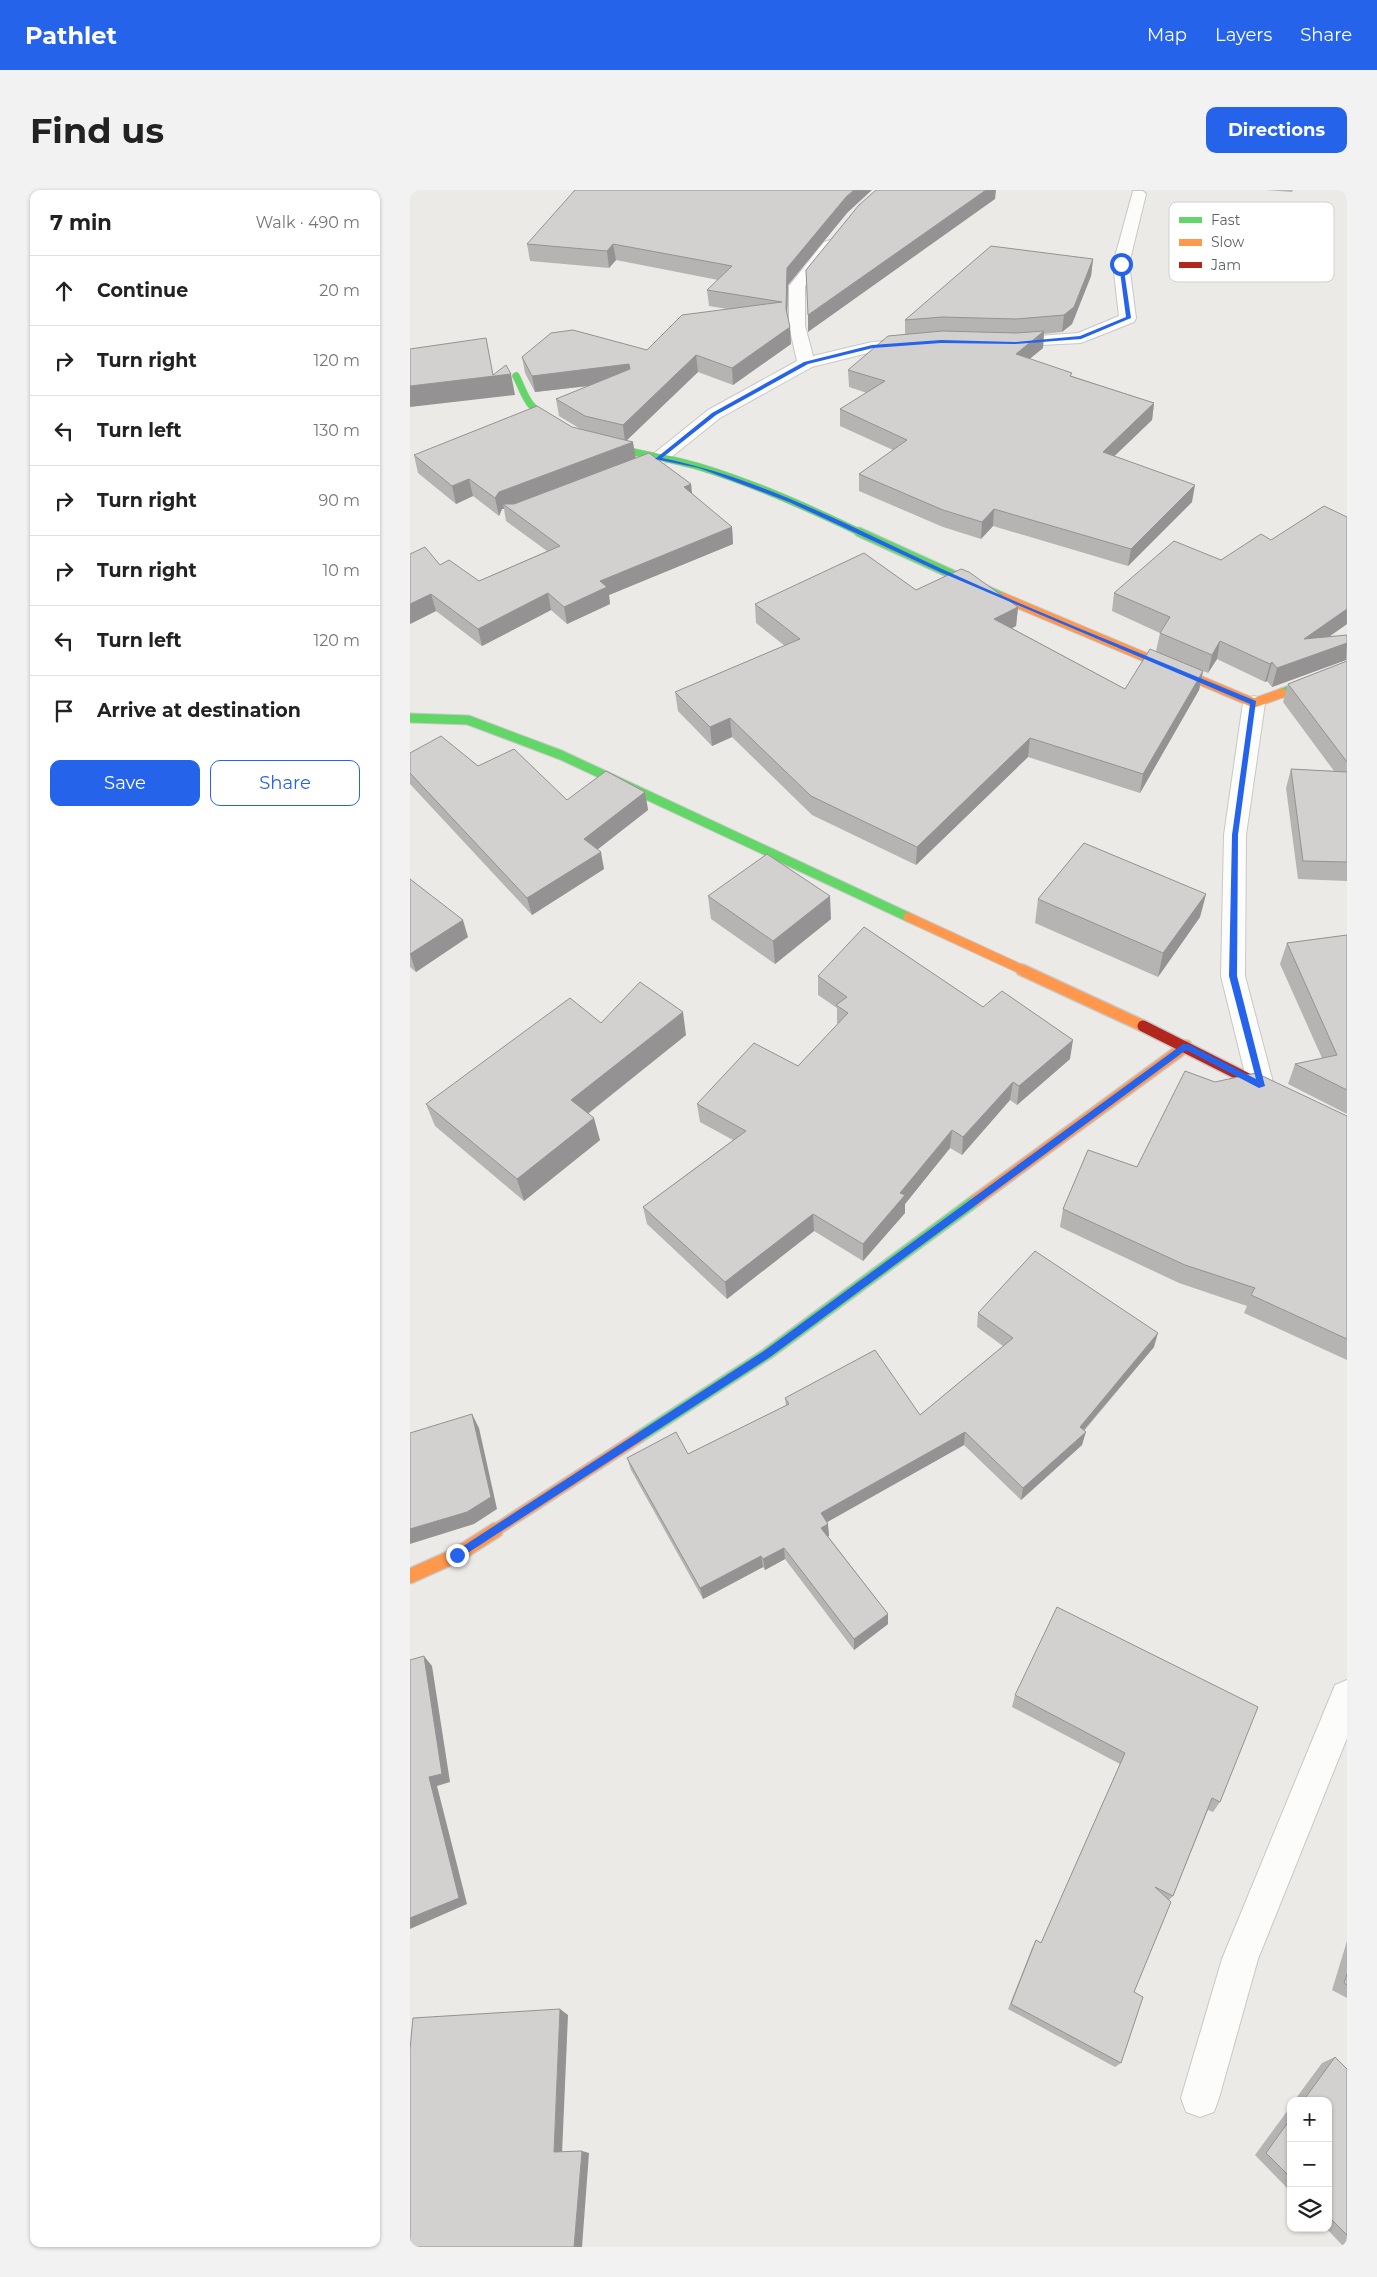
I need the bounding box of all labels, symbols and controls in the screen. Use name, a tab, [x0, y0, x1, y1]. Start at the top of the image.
text: Pathlet	[25, 21, 117, 50]
text: Map	[1147, 24, 1187, 46]
text: Layers	[1215, 24, 1272, 46]
text: Share	[1300, 24, 1352, 46]
button: Directions	[1206, 107, 1347, 153]
text: Find us	[30, 109, 164, 152]
legend	[1169, 202, 1334, 282]
text: 7 min	[50, 210, 112, 235]
text: Fast	[1211, 211, 1241, 229]
text: Walk · 490 m	[255, 213, 360, 232]
text: Slow	[1211, 233, 1245, 251]
route start	[1110, 253, 1133, 276]
text: Jam	[1210, 256, 1241, 274]
icon: ahead	[50, 277, 78, 305]
text: Continue	[97, 279, 188, 302]
text: 20 m	[319, 281, 360, 300]
icon: right	[50, 347, 78, 375]
text: Turn right	[97, 349, 197, 372]
text: 120 m	[313, 351, 360, 370]
icon: left	[50, 417, 78, 445]
text: Turn left	[97, 419, 182, 442]
text: 130 m	[313, 421, 360, 440]
icon: right	[50, 487, 78, 515]
text: Turn right	[97, 489, 197, 512]
text: 90 m	[318, 491, 360, 510]
icon: right	[50, 557, 78, 585]
text: Turn right	[97, 559, 197, 582]
text: 10 m	[322, 561, 360, 580]
icon: left	[50, 627, 78, 655]
text: Turn left	[97, 629, 182, 652]
text: 120 m	[313, 631, 360, 650]
icon: arrive	[50, 697, 78, 725]
text: Arrive at destination	[97, 699, 301, 722]
button: Save	[50, 760, 200, 806]
button: Share	[210, 760, 360, 806]
route end	[446, 1544, 469, 1567]
map controls	[1287, 2097, 1332, 2232]
button: +	[1287, 2097, 1332, 2142]
button: −	[1287, 2142, 1332, 2187]
button: layers	[1287, 2187, 1332, 2232]

